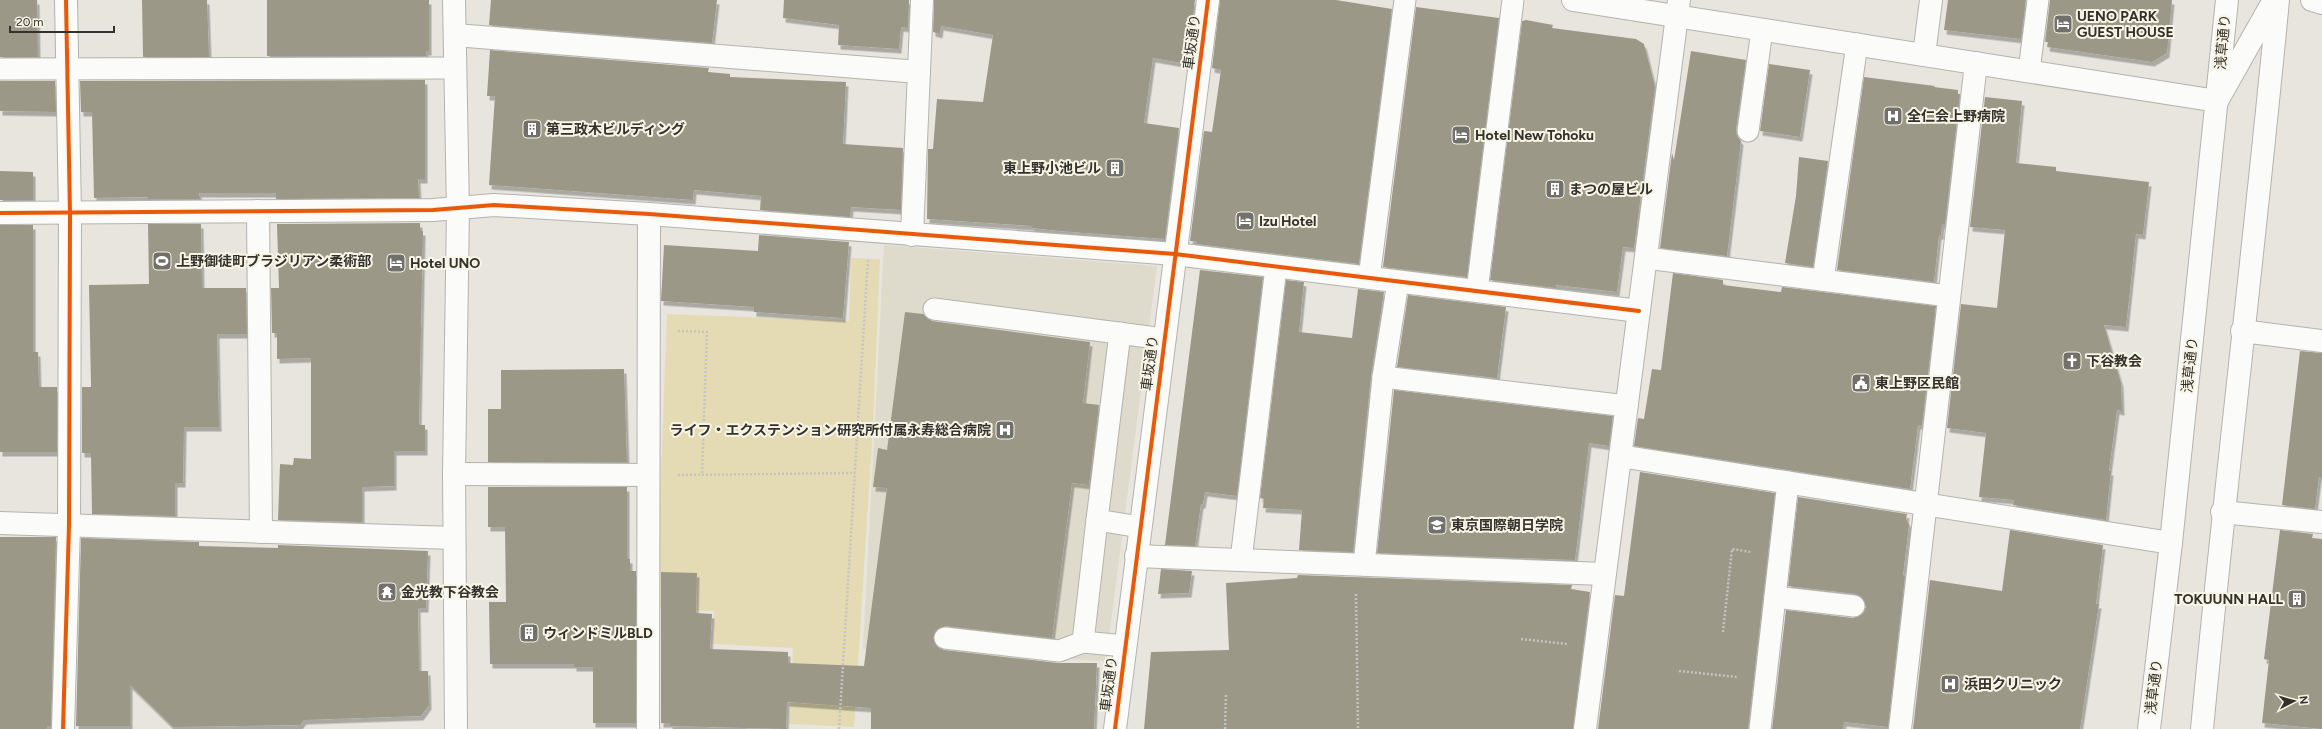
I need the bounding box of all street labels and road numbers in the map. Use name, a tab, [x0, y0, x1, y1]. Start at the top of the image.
street label: 車坂通り	[1180, 13, 1204, 71]
street label: 浅草通り	[2212, 13, 2234, 71]
street label: 車坂通り	[1138, 334, 1162, 392]
street label: 浅草通り	[2179, 336, 2201, 394]
street label: 車坂通り	[1097, 655, 1121, 713]
street label: 浅草通り	[2142, 658, 2166, 716]

